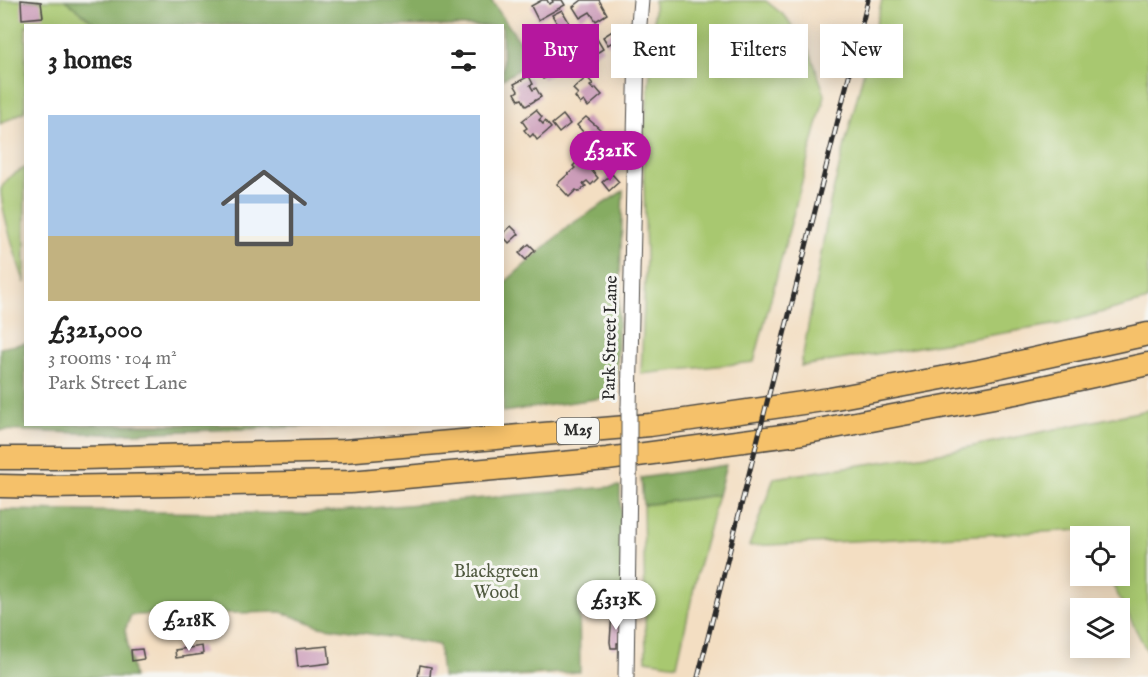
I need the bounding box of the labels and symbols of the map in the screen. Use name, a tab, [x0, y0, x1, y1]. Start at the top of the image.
pin: £321K	[568, 131, 652, 182]
street label: Park Street Lane	[598, 275, 624, 401]
road number: M25	[557, 418, 599, 444]
park label: Blackgreen Wood	[454, 561, 539, 605]
pin: £313K	[574, 580, 658, 631]
pin: £218K	[147, 601, 231, 652]

